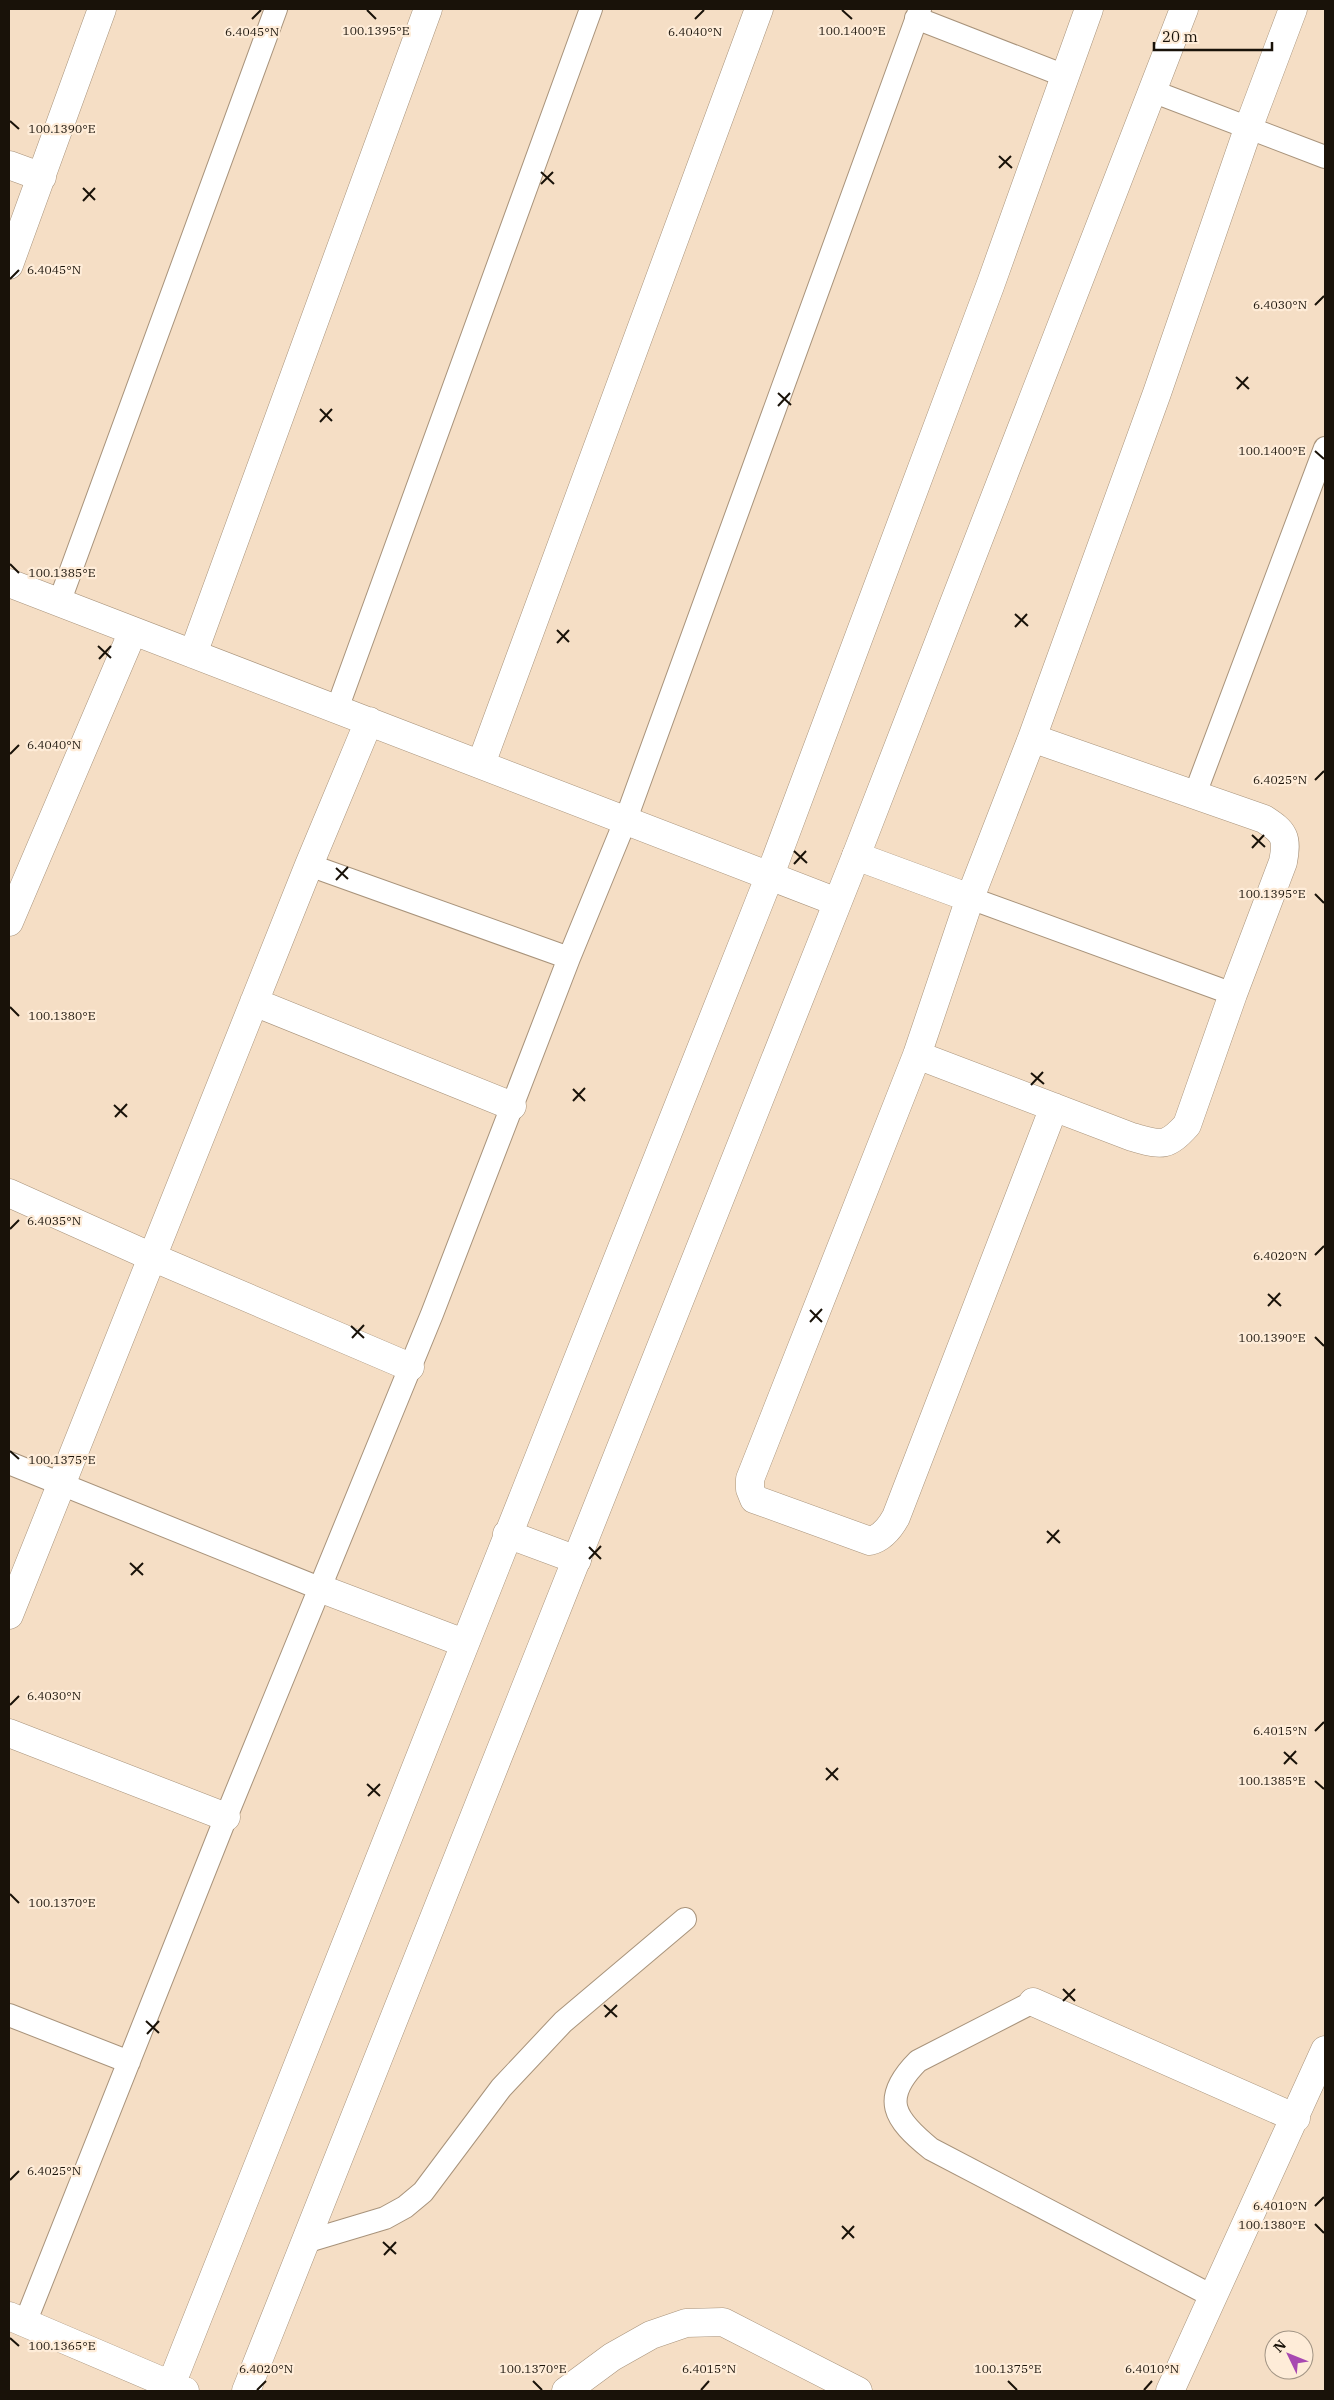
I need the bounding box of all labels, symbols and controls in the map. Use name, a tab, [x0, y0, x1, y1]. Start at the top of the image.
scale bar	[1154, 20, 1272, 52]
text: 100.1395°E	[343, 23, 409, 38]
text: 100.1400°E	[819, 23, 885, 38]
text: 6.4045°N	[225, 24, 279, 39]
text: 6.4040°N	[668, 24, 722, 39]
text: 20 m	[1162, 27, 1198, 46]
text: 100.1390°E	[29, 121, 95, 136]
text: 6.4045°N	[27, 262, 81, 277]
text: 6.4030°N	[1253, 297, 1307, 312]
text: 100.1400°E	[1239, 443, 1305, 458]
text: 100.1385°E	[29, 565, 95, 580]
text: 6.4040°N	[27, 737, 81, 752]
text: 6.4025°N	[1253, 772, 1307, 787]
text: 100.1395°E	[1239, 886, 1305, 901]
text: 100.1380°E	[29, 1008, 95, 1023]
text: 6.4035°N	[27, 1213, 81, 1228]
text: 6.4020°N	[1253, 1248, 1307, 1263]
text: 100.1390°E	[1239, 1330, 1305, 1345]
text: 100.1375°E	[29, 1452, 95, 1467]
text: 6.4030°N	[27, 1688, 81, 1703]
text: 6.4015°N	[1253, 1723, 1307, 1738]
text: 100.1385°E	[1239, 1773, 1305, 1788]
text: 100.1370°E	[29, 1895, 95, 1910]
text: 6.4025°N	[27, 2163, 81, 2178]
text: 6.4010°N	[1253, 2198, 1307, 2213]
text: 100.1380°E	[1239, 2217, 1305, 2232]
north arrow	[1264, 2330, 1314, 2380]
text: N	[1269, 2336, 1290, 2356]
text: 100.1365°E	[29, 2338, 95, 2353]
text: 6.4020°N	[239, 2361, 293, 2376]
text: 100.1370°E	[500, 2361, 566, 2376]
text: 6.4015°N	[682, 2361, 736, 2376]
text: 100.1375°E	[975, 2361, 1041, 2376]
text: 6.4010°N	[1125, 2361, 1179, 2376]

